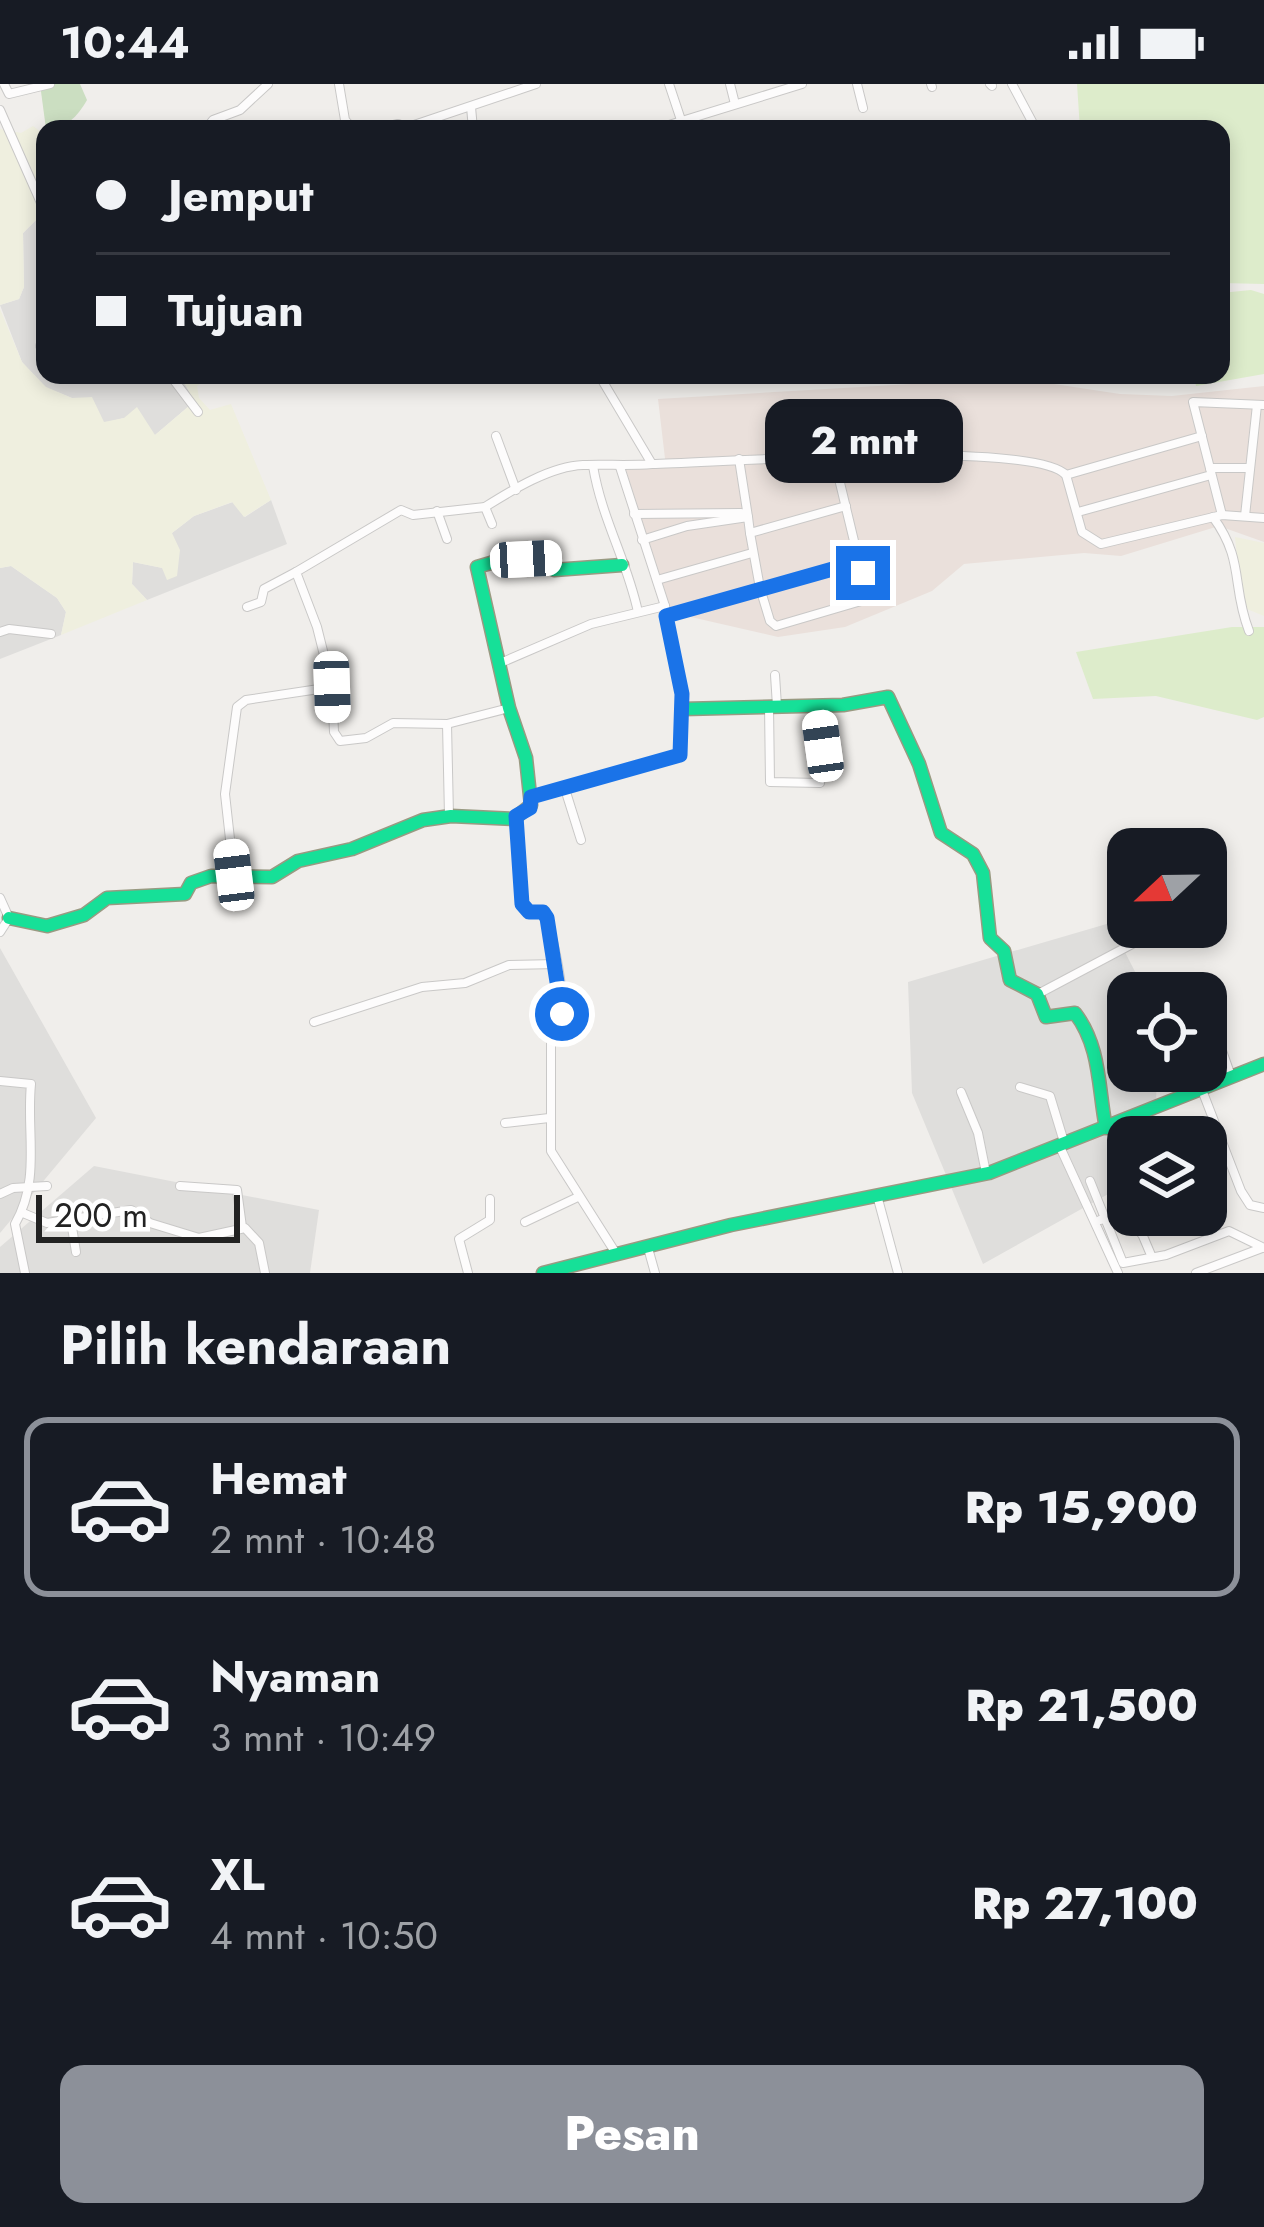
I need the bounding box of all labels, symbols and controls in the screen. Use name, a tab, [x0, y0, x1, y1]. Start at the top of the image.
text: 10:44	[60, 10, 190, 75]
text: Jemput	[168, 163, 314, 228]
text: Tujuan	[168, 278, 304, 343]
callout: 2 mnt	[764, 399, 962, 483]
text: 2 mnt	[810, 412, 918, 469]
car	[489, 539, 563, 579]
route end	[836, 546, 890, 600]
car	[313, 650, 351, 724]
car	[800, 708, 846, 784]
north arrow	[1107, 828, 1227, 948]
map controls	[1107, 828, 1227, 1236]
car	[212, 837, 256, 913]
button: locate	[1107, 972, 1227, 1092]
route start	[535, 987, 589, 1041]
button: layers	[1107, 1116, 1227, 1236]
scale bar	[36, 1189, 240, 1242]
text: 200 m	[54, 1192, 148, 1239]
text: Pilih kendaraan	[60, 1306, 451, 1384]
text: Hemat	[210, 1446, 347, 1511]
icon: car	[66, 1453, 174, 1561]
text: Rp 15,900	[965, 1475, 1198, 1540]
text: 2 mnt · 10:48	[210, 1511, 436, 1568]
text: Nyaman	[210, 1644, 380, 1709]
icon: car	[66, 1651, 174, 1759]
text: Rp 21,500	[965, 1673, 1198, 1738]
text: 3 mnt · 10:49	[210, 1709, 436, 1766]
text: XL	[210, 1842, 265, 1907]
icon: car	[66, 1849, 174, 1957]
text: Rp 27,100	[972, 1871, 1198, 1936]
text: 4 mnt · 10:50	[210, 1907, 438, 1964]
button: Pesan	[60, 2065, 1204, 2203]

